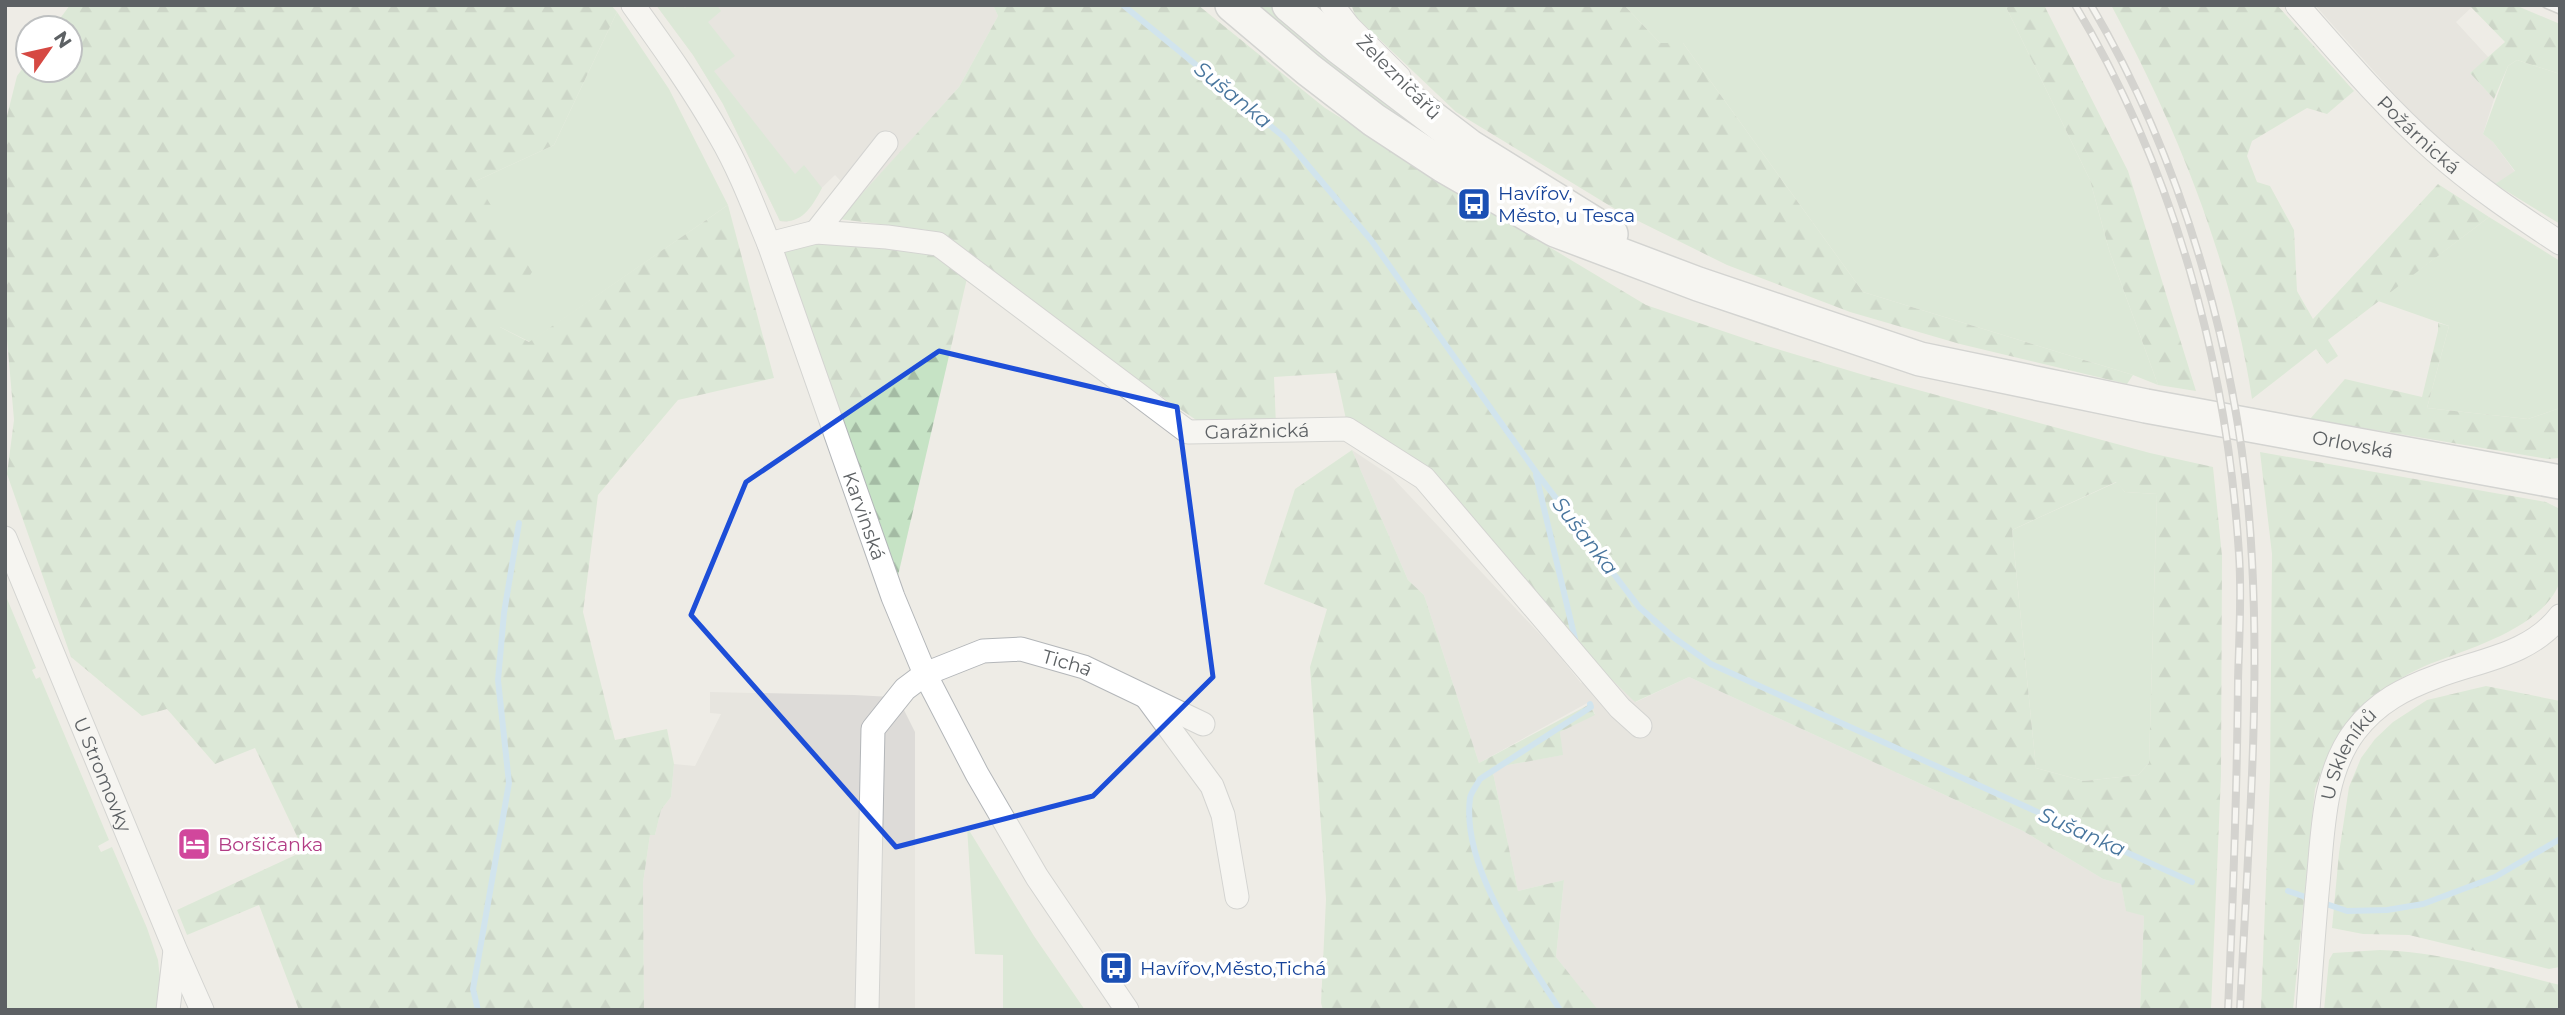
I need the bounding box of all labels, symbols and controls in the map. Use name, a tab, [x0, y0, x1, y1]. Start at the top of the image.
north arrow	[14, 14, 84, 84]
text: N	[49, 27, 77, 53]
street label: Železničářů	[1352, 30, 1446, 124]
water label: Sušanka	[1190, 56, 1277, 133]
street label: Požárnická	[2372, 91, 2464, 179]
place label: Havířov, Město, u Tesca	[1498, 182, 1635, 227]
bus stop icon: Havířov, Město, u Tesca	[1455, 185, 1493, 223]
street label: Garážnická	[1204, 419, 1310, 444]
street label: Orlovská	[2310, 426, 2395, 463]
street label: Karvinská	[838, 468, 890, 563]
water label: Sušanka	[1547, 492, 1624, 580]
street label: Tichá	[1040, 645, 1096, 681]
street label: U Skleníků	[2316, 703, 2381, 802]
street label: U Stromovky	[68, 714, 137, 836]
water label: Sušanka	[2035, 801, 2129, 862]
hotel icon: Boršičanka	[175, 825, 213, 863]
place label: Boršičanka	[218, 833, 323, 856]
bus stop icon: Havířov,Město,Tichá	[1097, 949, 1135, 987]
place label: Havířov,Město,Tichá	[1140, 957, 1327, 980]

